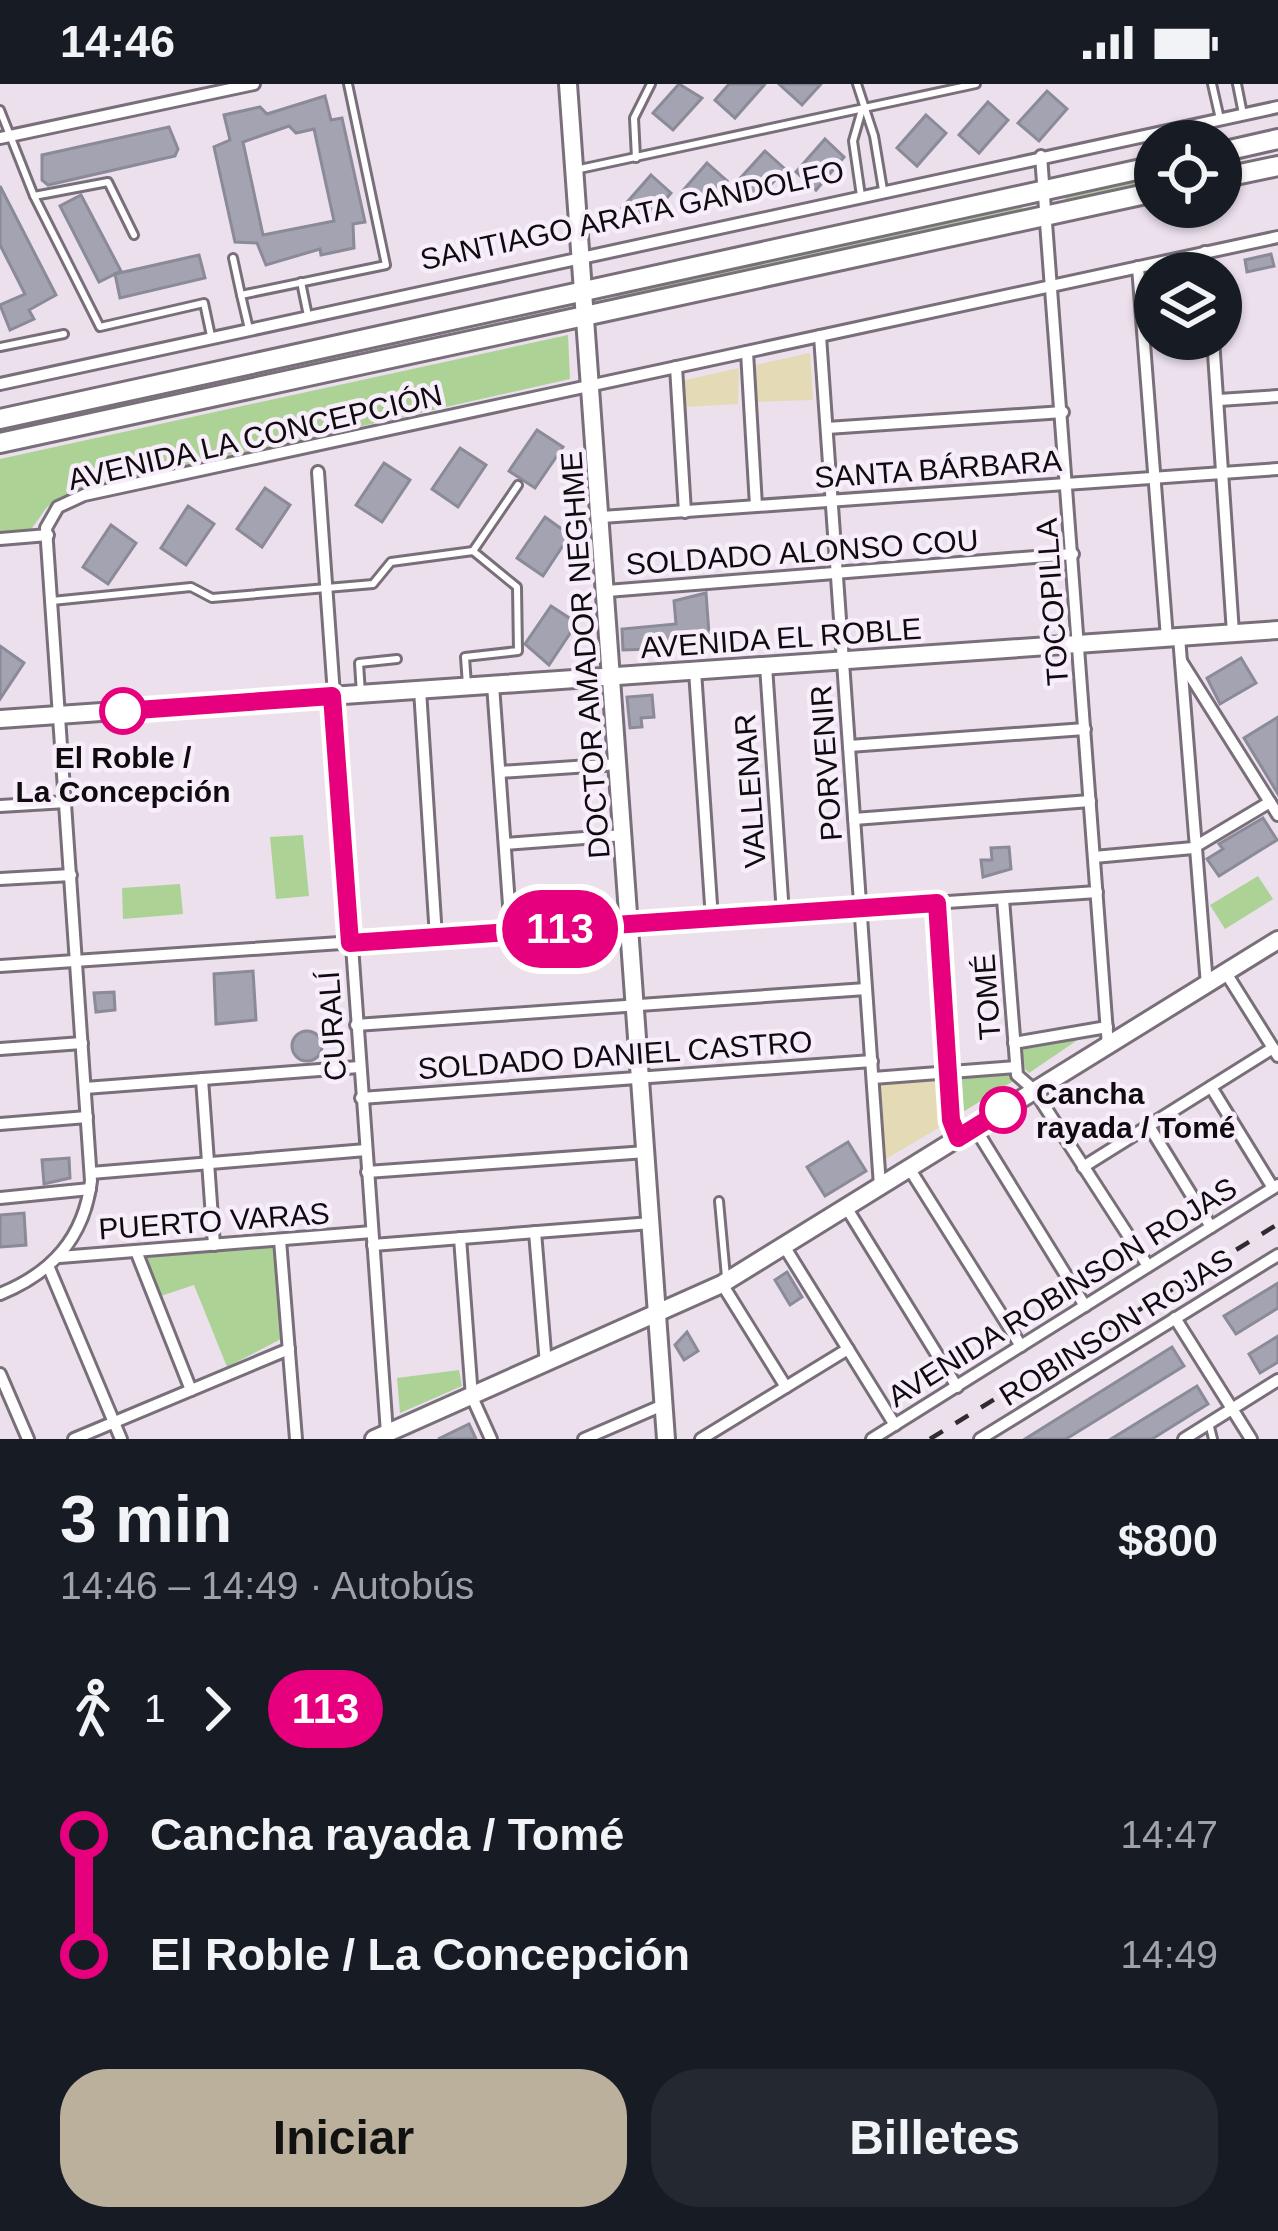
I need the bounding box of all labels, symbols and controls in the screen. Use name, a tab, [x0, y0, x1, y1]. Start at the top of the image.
text: 14:46	[60, 16, 175, 67]
map controls	[1134, 120, 1242, 360]
button: locate	[1134, 120, 1242, 228]
street label: SANTIAGO ARATA GANDOLFO	[417, 154, 847, 276]
button: layers	[1134, 252, 1242, 360]
street label: AVENIDA LA CONCEPCIÓN	[65, 378, 445, 496]
street label: SANTA BÁRBARA	[813, 444, 1063, 494]
street label: DOCTOR AMADOR NEGHME	[554, 450, 616, 860]
street label: TOCOPILLA	[1030, 517, 1074, 687]
street label: SOLDADO ALONSO COU	[625, 523, 979, 581]
street label: AVENIDA EL ROBLE	[639, 612, 923, 664]
street label: PORVENIR	[804, 684, 848, 842]
marker: El Roble / La Concepción	[101, 689, 145, 733]
street label: VALLENAR	[728, 713, 772, 869]
place label: El Roble / La Concepción	[15, 741, 231, 808]
line badge: 113	[491, 890, 629, 968]
text: 113	[526, 905, 594, 952]
street label: TOMÉ	[968, 953, 1006, 1041]
street label: CURALÍ	[312, 969, 352, 1082]
street label: SOLDADO DANIEL CASTRO	[417, 1025, 813, 1085]
place label: Cancha rayada / Tomé	[1036, 1077, 1236, 1144]
marker: Cancha rayada / Tomé	[981, 1088, 1025, 1132]
street label: AVENIDA ROBINSON ROJAS	[880, 1169, 1244, 1415]
street label: PUERTO VARAS	[97, 1196, 331, 1246]
street label: ROBINSON ROJAS	[993, 1241, 1239, 1413]
text: 3 min	[60, 1482, 232, 1556]
text: $800	[1118, 1515, 1218, 1566]
text: 14:46 – 14:49 · Autobús	[60, 1564, 474, 1607]
icon: walk	[60, 1676, 126, 1742]
icon: forward	[184, 1676, 250, 1742]
text: 113	[292, 1685, 359, 1732]
text: 1	[144, 1687, 166, 1730]
text: Cancha rayada / Tomé	[150, 1809, 624, 1860]
text: 14:47	[1120, 1813, 1218, 1856]
text: El Roble / La Concepción	[150, 1929, 690, 1980]
text: 14:49	[1120, 1933, 1218, 1976]
button: Iniciar	[60, 2069, 627, 2207]
button: Billetes	[651, 2069, 1218, 2207]

